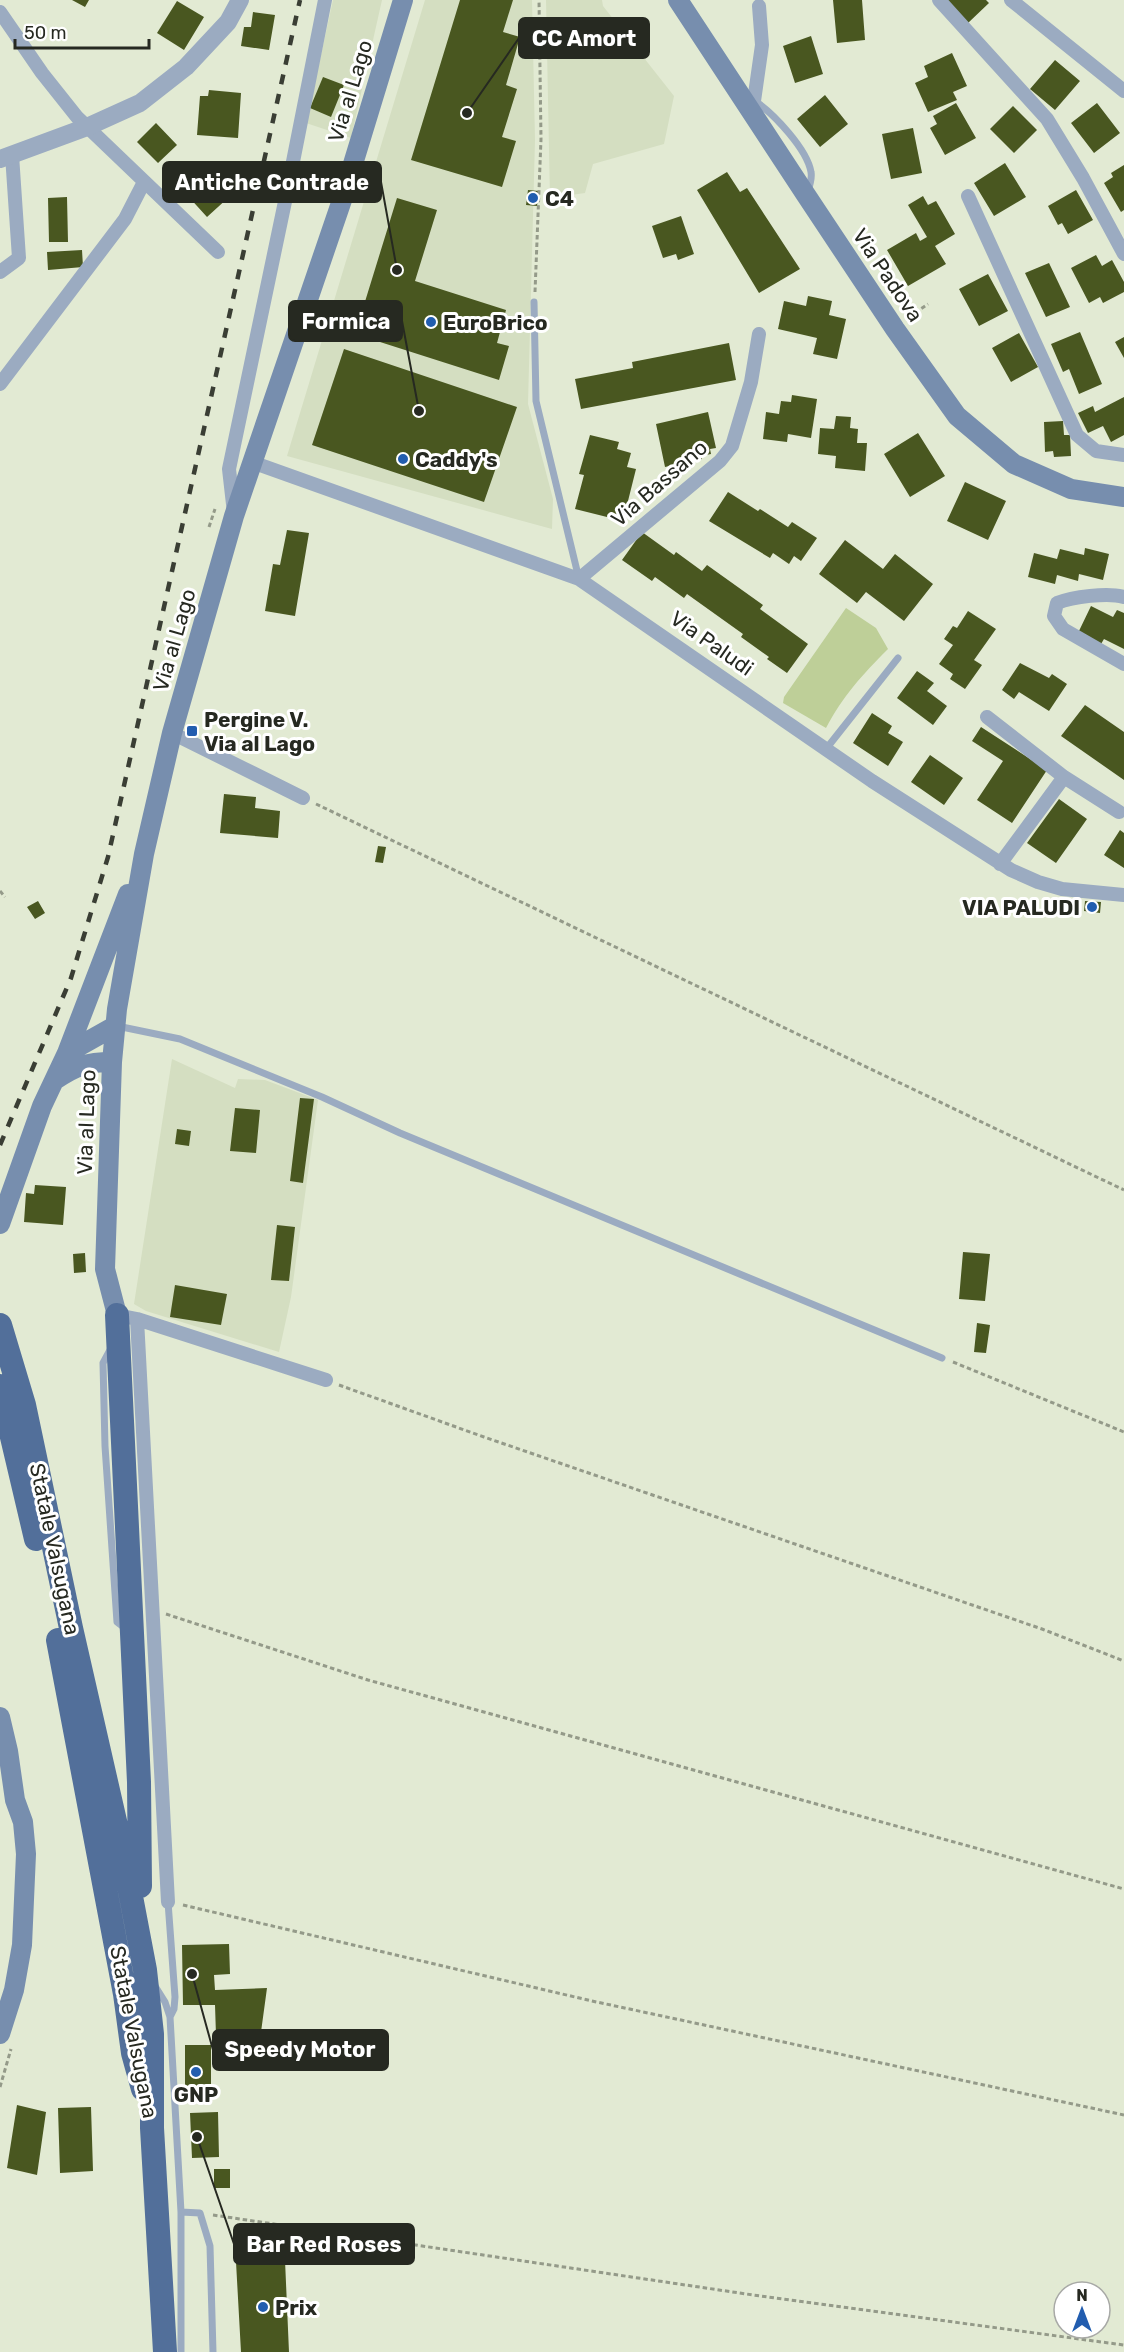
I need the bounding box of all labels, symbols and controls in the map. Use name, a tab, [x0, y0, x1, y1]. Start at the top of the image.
scale bar	[15, 12, 148, 50]
callout: CC Amort	[519, 18, 649, 58]
text: 50 m	[24, 22, 67, 44]
text: CC Amort	[532, 25, 636, 52]
street label: Via al Lago	[323, 37, 377, 145]
callout: Antiche Contrade	[163, 162, 381, 202]
text: Antiche Contrade	[175, 169, 369, 196]
place label: C4	[545, 186, 574, 211]
marker: C4	[526, 191, 540, 205]
street label: Via Padova	[848, 224, 928, 326]
callout: Formica	[289, 301, 402, 341]
text: Formica	[301, 308, 391, 335]
place label: EuroBrico	[443, 310, 548, 335]
marker: EuroBrico	[424, 315, 438, 329]
street label: Via Bassano	[606, 435, 712, 531]
place label: Caddy's	[415, 447, 498, 472]
marker: Caddy's	[396, 452, 410, 466]
street label: Via al Lago	[147, 586, 201, 694]
street label: Via Paludi	[666, 605, 758, 681]
place label: Pergine V. Via al Lago	[204, 707, 315, 756]
marker: Pergine V. Via al Lago	[185, 724, 199, 738]
place label: VIA PALUDI	[962, 895, 1080, 920]
marker: VIA PALUDI	[1085, 900, 1099, 914]
street label: Via al Lago	[72, 1069, 100, 1175]
street label: Statale Valsugana	[25, 1461, 85, 1637]
street label: Statale Valsugana	[105, 1944, 163, 2120]
callout: Speedy Motor	[213, 2030, 388, 2070]
text: Speedy Motor	[224, 2036, 376, 2063]
marker: GNP	[189, 2065, 203, 2079]
place label: GNP	[174, 2082, 218, 2107]
callout: Bar Red Roses	[234, 2224, 414, 2264]
text: Bar Red Roses	[246, 2231, 402, 2258]
north arrow	[1052, 2280, 1112, 2340]
text: N	[1076, 2286, 1088, 2305]
place label: Prix	[275, 2295, 318, 2320]
marker: Prix	[256, 2300, 270, 2314]

